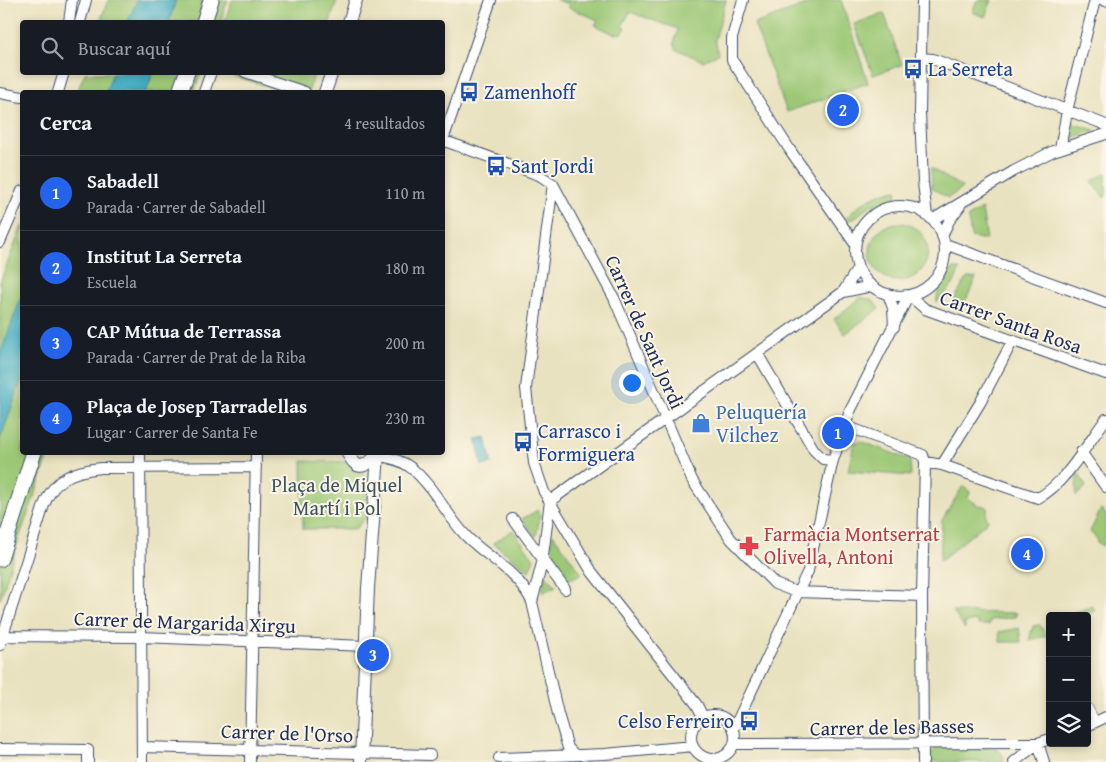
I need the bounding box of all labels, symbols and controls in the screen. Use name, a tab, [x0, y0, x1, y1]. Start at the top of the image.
search box	[20, 20, 445, 75]
icon: search	[38, 34, 66, 62]
text: Buscar aquí	[78, 34, 171, 62]
place label: La Serreta	[928, 54, 1013, 83]
bus stop icon: La Serreta	[902, 58, 924, 80]
place label: Zamenhoff	[484, 77, 577, 106]
bus stop icon: Zamenhoff	[458, 81, 480, 103]
pin: 2	[827, 91, 859, 129]
text: Cerca	[40, 107, 92, 138]
text: 4 resultados	[344, 111, 425, 135]
place label: Sant Jordi	[511, 151, 594, 180]
bus stop icon: Sant Jordi	[485, 155, 507, 177]
text: Sabadell	[87, 167, 159, 195]
text: 1	[52, 181, 60, 205]
text: 110 m	[385, 181, 425, 205]
text: Parada · Carrer de Sabadell	[87, 195, 266, 219]
text: Institut La Serreta	[87, 242, 242, 270]
street label: Carrer de Sant Jordi	[598, 250, 693, 414]
text: 2	[52, 256, 60, 280]
text: 180 m	[385, 256, 425, 280]
text: Escuela	[87, 270, 137, 294]
street label: Carrer Santa Rosa	[936, 282, 1087, 361]
text: CAP Mútua de Terrassa	[87, 317, 281, 345]
text: 3	[52, 331, 60, 355]
text: 200 m	[385, 331, 425, 355]
text: Parada · Carrer de Prat de la Riba	[87, 345, 306, 369]
your location	[619, 370, 645, 396]
text: Plaça de Josep Tarradellas	[87, 392, 307, 420]
place label: Peluquería Vilchez	[716, 397, 807, 449]
text: 4	[52, 406, 60, 430]
text: 230 m	[385, 406, 425, 430]
shop icon: Peluquería Vilchez	[690, 412, 712, 434]
pin: 1	[822, 414, 854, 452]
place label: Carrasco i Formiguera	[538, 416, 636, 468]
text: Lugar · Carrer de Santa Fe	[87, 420, 257, 444]
bus stop icon: Carrasco i Formiguera	[512, 431, 534, 453]
park label: Plaça de Miquel Martí i Pol	[271, 470, 403, 522]
place label: Farmàcia Montserrat Olivella, Antoni	[764, 519, 940, 571]
pharmacy icon: Farmàcia Montserrat Olivella, Antoni	[738, 535, 760, 557]
pin: 4	[1011, 535, 1043, 573]
street label: Carrer de Margarida Xirgu	[74, 603, 297, 640]
map controls	[1046, 612, 1091, 747]
button: +	[1046, 612, 1091, 657]
pin: 3	[357, 636, 389, 674]
button: −	[1046, 657, 1091, 702]
button: layers	[1046, 702, 1091, 747]
place label: Celso Ferreiro	[618, 706, 734, 735]
bus stop icon: Celso Ferreiro	[738, 710, 760, 732]
street label: Carrer de les Basses	[810, 711, 974, 742]
street label: Carrer de l'Orso	[220, 716, 354, 749]

